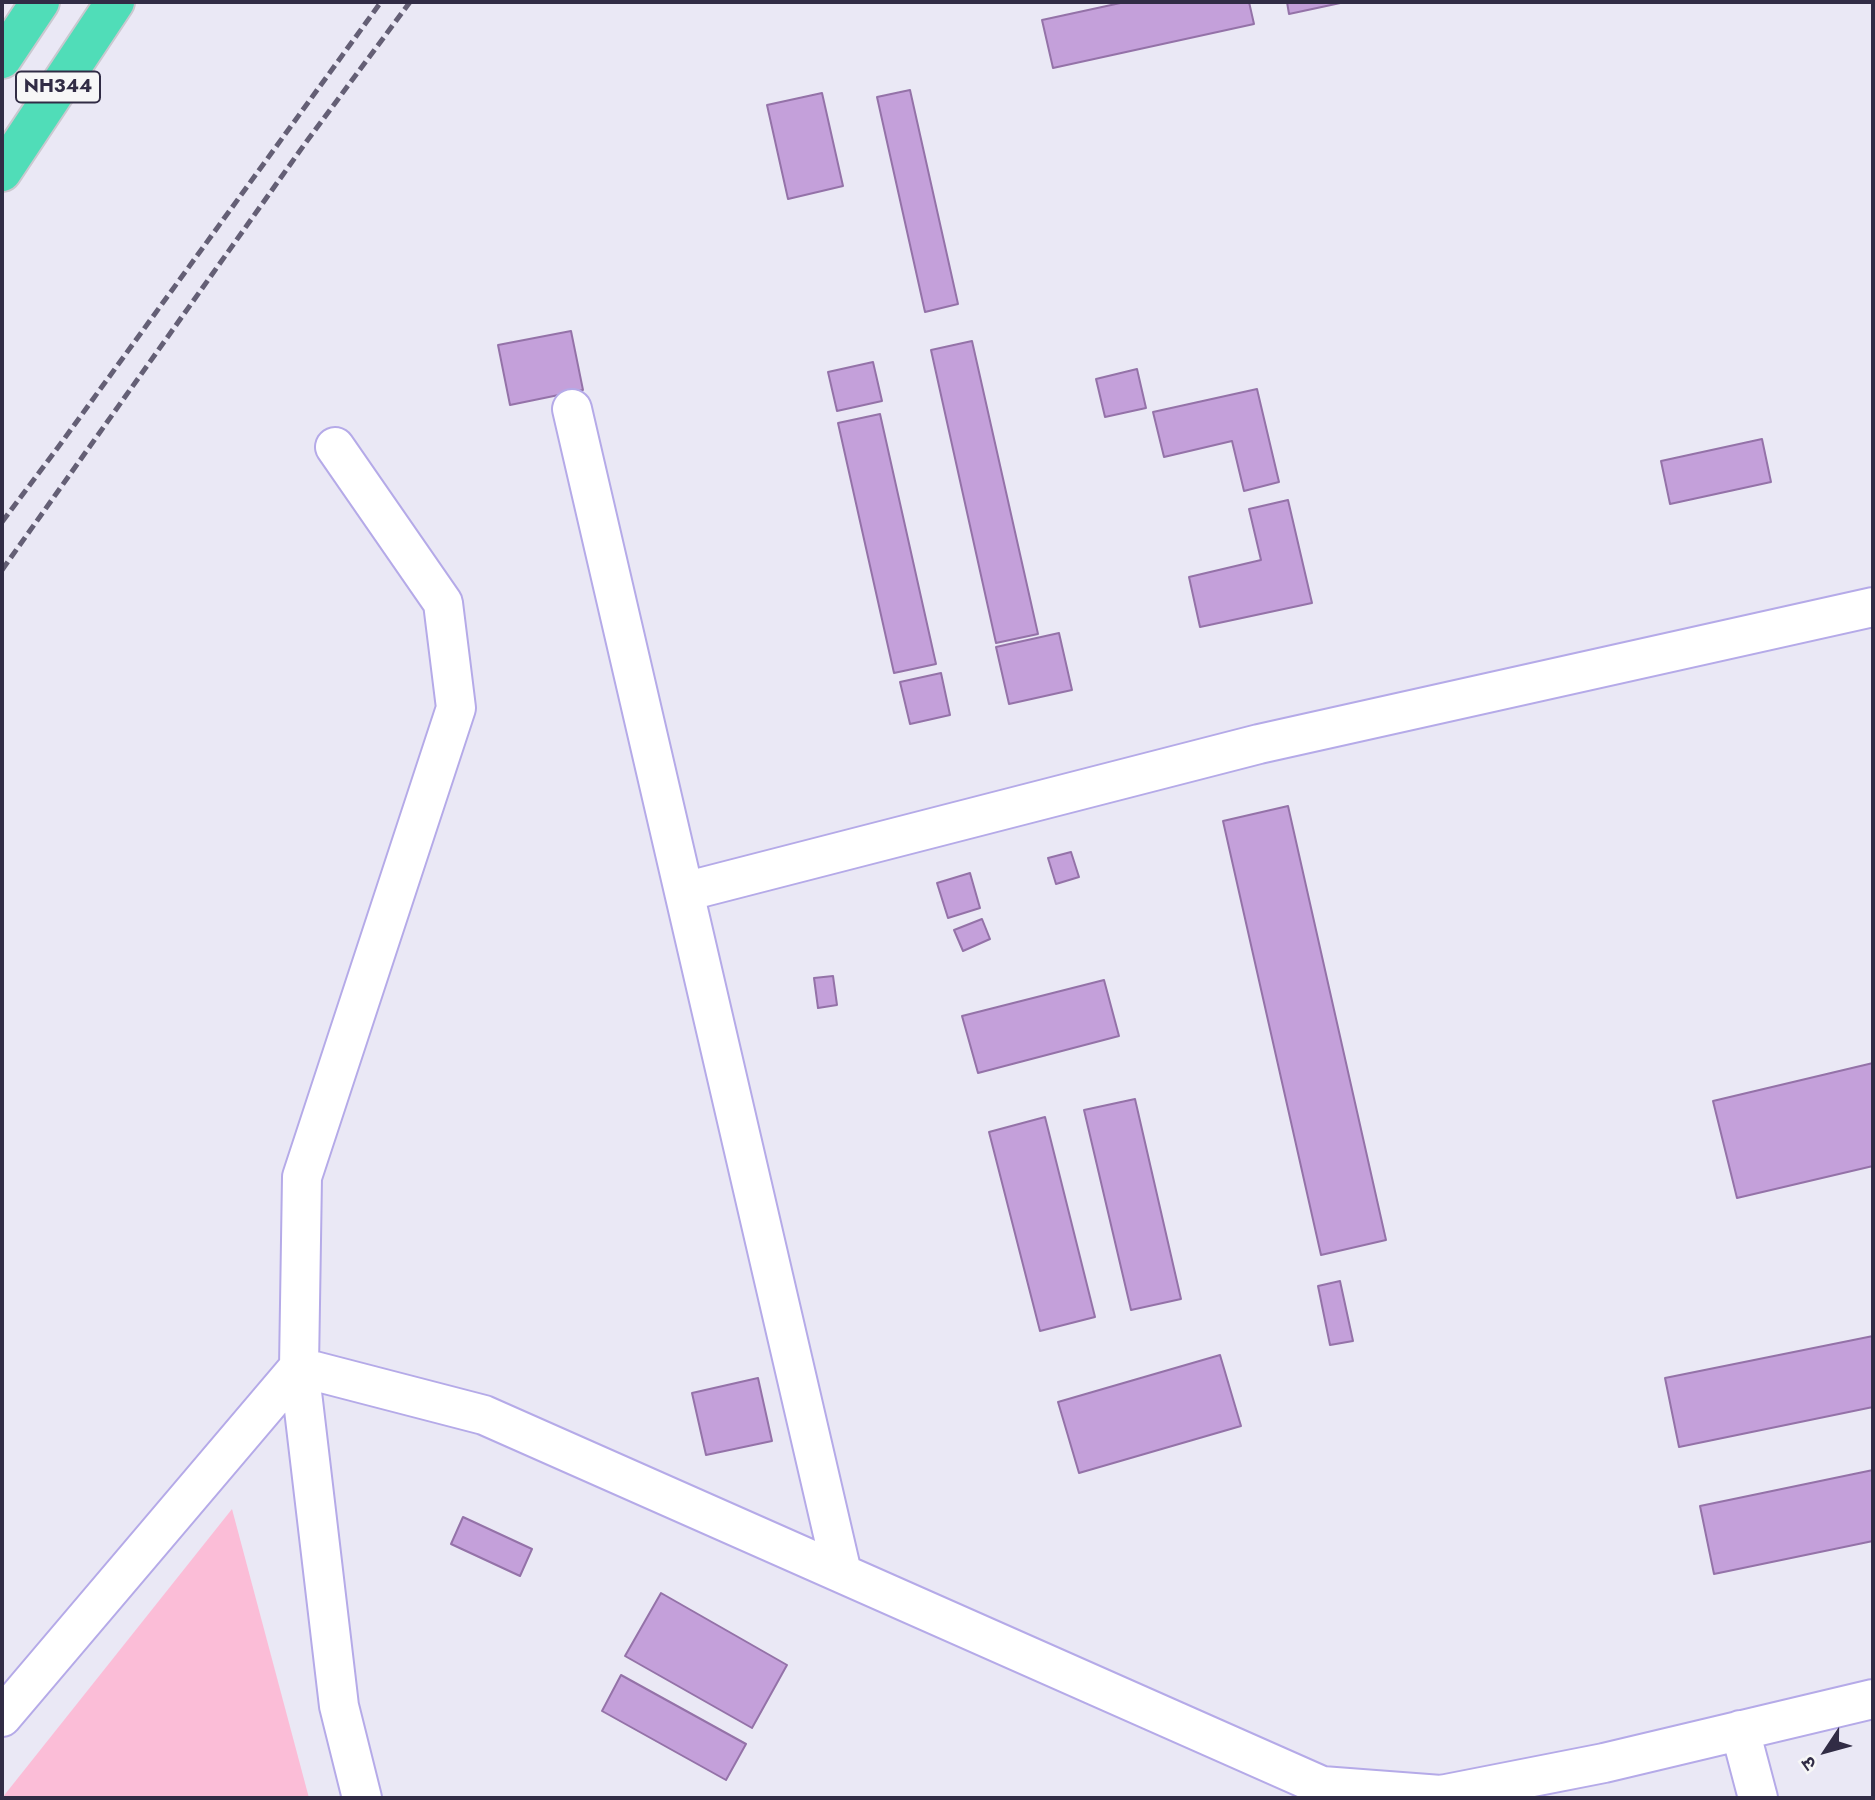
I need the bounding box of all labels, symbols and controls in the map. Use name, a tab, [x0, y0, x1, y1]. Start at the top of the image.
road number: NH344	[16, 72, 100, 102]
north arrow	[1791, 1716, 1861, 1786]
text: उ	[1794, 1751, 1823, 1776]

